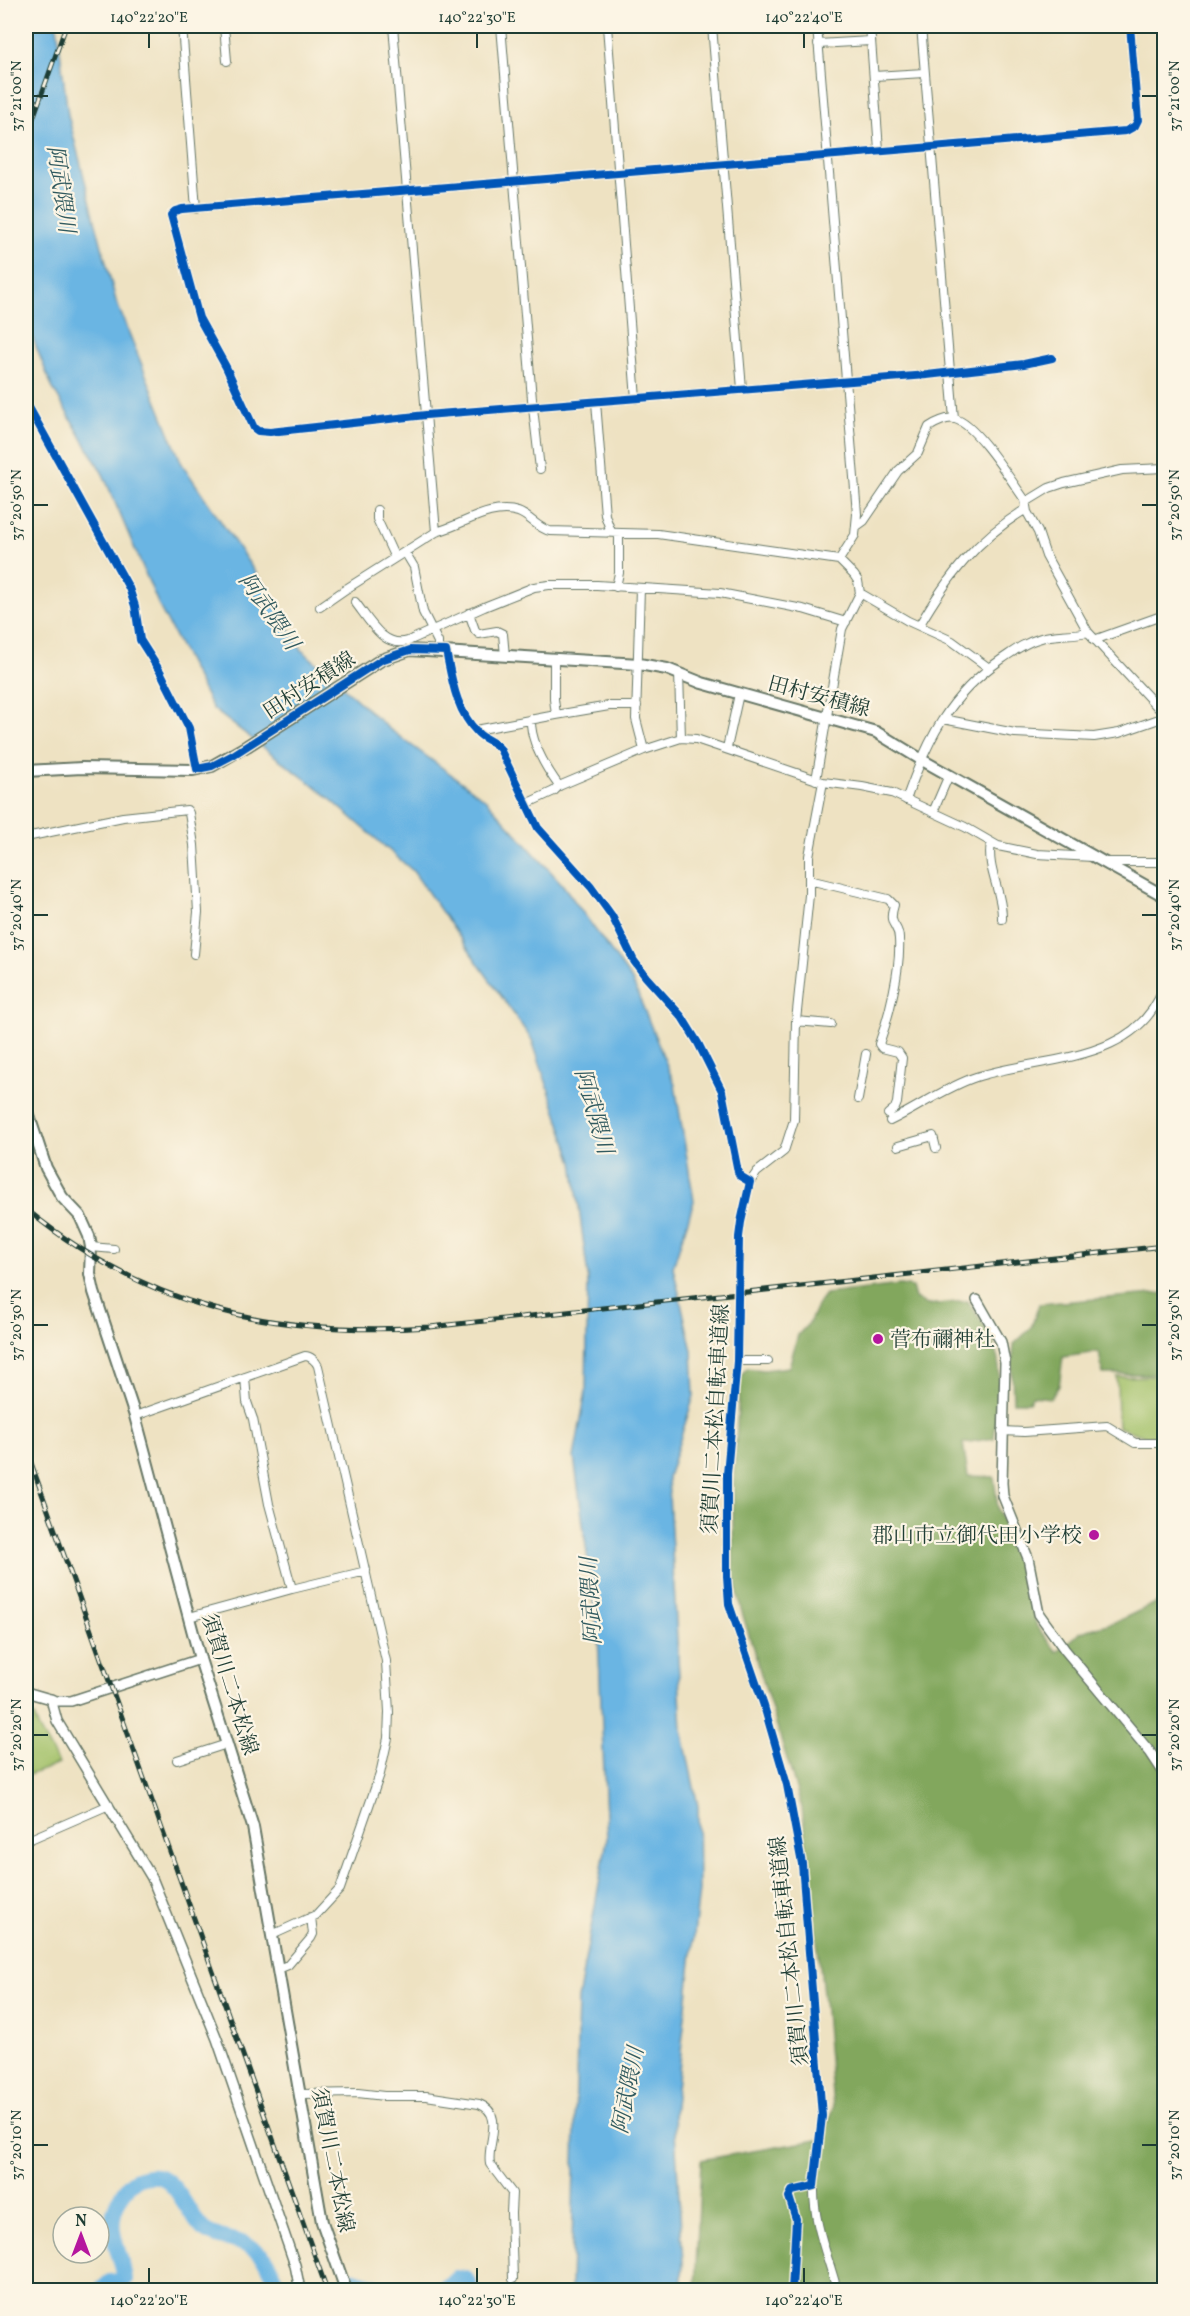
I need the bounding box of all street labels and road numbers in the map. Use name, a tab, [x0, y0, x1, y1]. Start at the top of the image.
street label: 田村安積線	[258, 646, 362, 727]
street label: 田村安積線	[764, 670, 873, 725]
street label: 須賀川二本松自転車道線	[696, 1303, 737, 1535]
street label: 須賀川二本松線	[193, 1610, 264, 1759]
street label: 須賀川二本松自転車道線	[764, 1834, 817, 2067]
street label: 須賀川二本松線	[303, 2085, 360, 2235]

